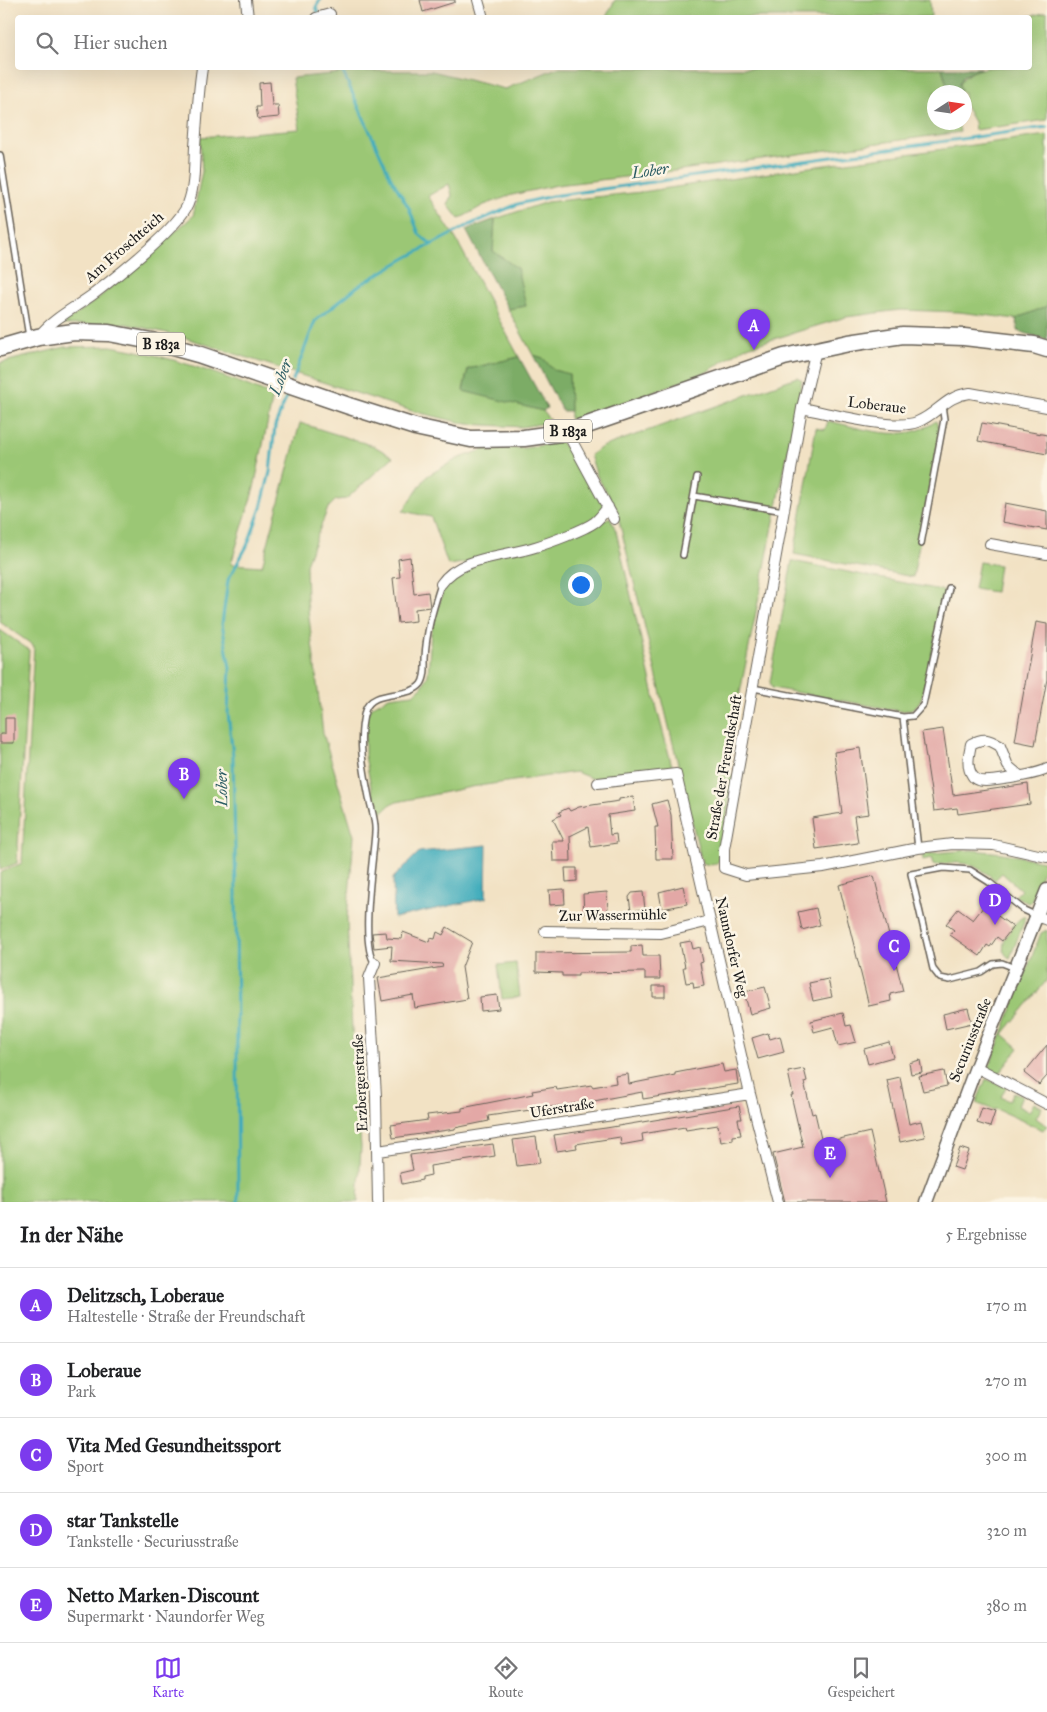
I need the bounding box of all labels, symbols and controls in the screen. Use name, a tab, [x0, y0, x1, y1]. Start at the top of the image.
search box	[15, 15, 1032, 70]
icon: search	[33, 29, 61, 57]
text: Hier suchen	[73, 31, 167, 54]
north arrow	[927, 85, 972, 130]
water label: Lober	[629, 158, 671, 183]
street label: Am Froschteich	[80, 207, 168, 287]
pin: A	[738, 309, 770, 350]
road number: B 183a	[137, 332, 185, 356]
water label: Lober	[265, 355, 296, 399]
street label: Loberaue	[847, 393, 907, 417]
road number: B 183a	[544, 420, 592, 442]
your location	[568, 572, 594, 598]
street label: Straße der Freundschaft	[702, 692, 746, 841]
pin: B	[168, 758, 200, 799]
water label: Lober	[212, 768, 231, 808]
pin: D	[979, 884, 1011, 925]
street label: Naundorfer Weg	[712, 895, 753, 1000]
street label: Zur Wassermühle	[559, 905, 667, 925]
pin: C	[878, 930, 910, 971]
street label: Securiusstraße	[945, 995, 995, 1085]
street label: Erzbergerstraße	[348, 1034, 372, 1132]
street label: Uferstraße	[528, 1094, 596, 1122]
pin: E	[814, 1137, 846, 1178]
text: In der Nähe	[20, 1222, 123, 1248]
text: 5 Ergebnisse	[945, 1225, 1027, 1244]
text: Delitzsch, Loberaue	[67, 1284, 224, 1307]
text: A	[31, 1296, 41, 1315]
text: 170 m	[986, 1296, 1027, 1315]
text: Haltestelle · Straße der Freundschaft	[67, 1307, 305, 1326]
text: Loberaue	[67, 1359, 141, 1382]
text: B	[31, 1371, 41, 1390]
text: 270 m	[985, 1371, 1027, 1390]
text: Park	[67, 1382, 96, 1401]
text: Vita Med Gesundheitssport	[67, 1434, 281, 1457]
text: C	[31, 1446, 41, 1465]
text: 300 m	[985, 1446, 1027, 1465]
text: Sport	[67, 1457, 104, 1476]
text: star Tankstelle	[67, 1509, 179, 1532]
text: D	[30, 1521, 42, 1540]
text: 320 m	[987, 1521, 1027, 1540]
text: Tankstelle · Securiusstraße	[67, 1532, 239, 1551]
text: Netto Marken-Discount	[67, 1584, 259, 1607]
text: E	[30, 1596, 42, 1615]
text: 380 m	[986, 1596, 1027, 1615]
text: Supermarkt · Naundorfer Weg	[67, 1607, 264, 1626]
tab: Karte	[152, 1654, 184, 1701]
tab: Route	[488, 1654, 523, 1701]
tab: Gespeichert	[827, 1654, 895, 1701]

